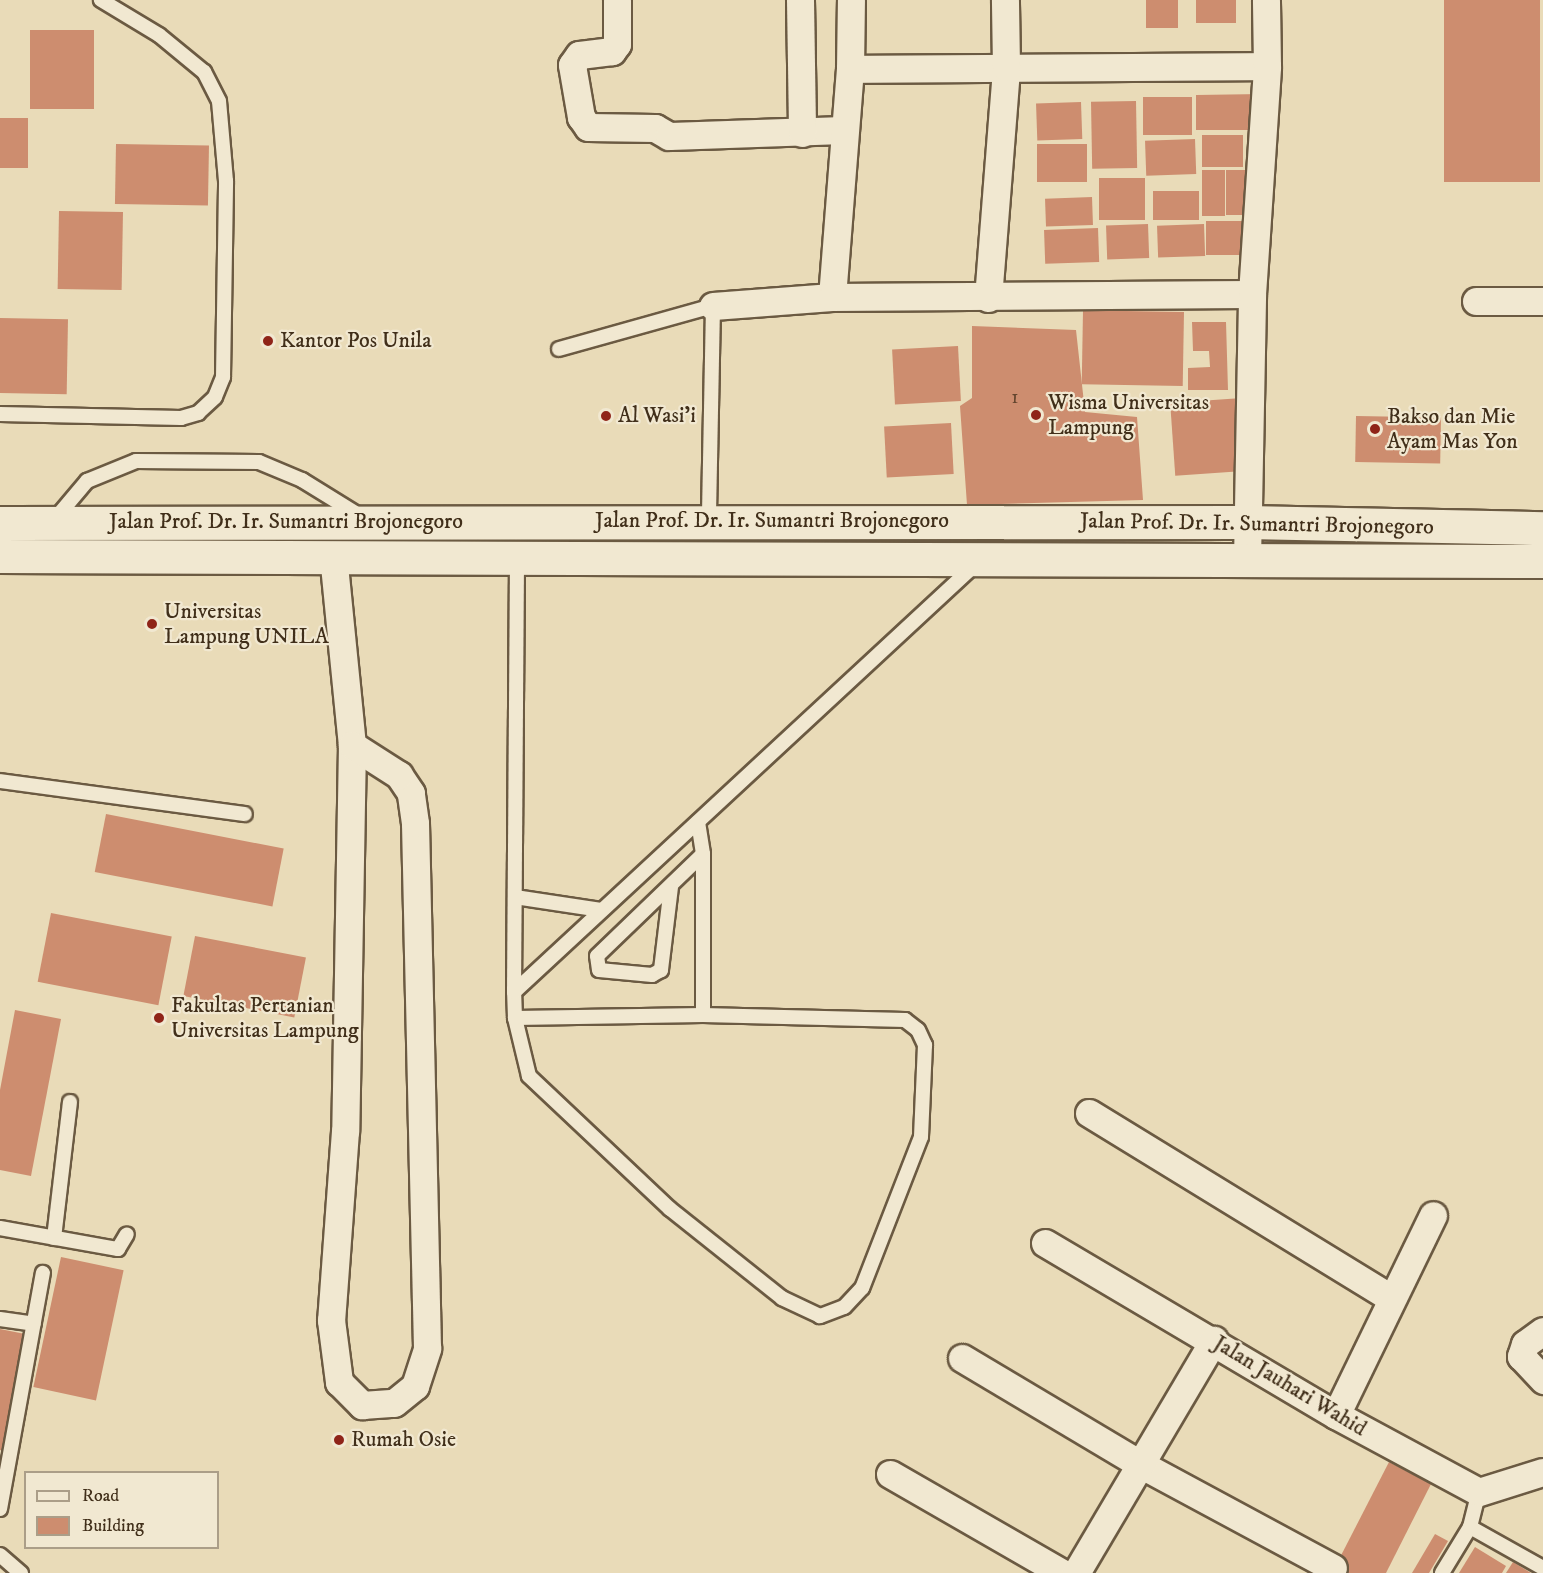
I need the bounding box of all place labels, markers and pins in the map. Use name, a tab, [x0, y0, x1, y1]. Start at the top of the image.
place label: Kantor Pos Unila	[280, 328, 432, 354]
marker: Kantor Pos Unila	[261, 334, 275, 348]
place label: Wisma Universitas Lampung	[1048, 389, 1209, 440]
place label: Al Wasi'i	[618, 403, 696, 429]
place label: Bakso dan Mie Ayam Mas Yon	[1387, 403, 1518, 454]
marker: Wisma Universitas Lampung	[1029, 408, 1043, 422]
marker: Al Wasi'i	[599, 409, 613, 423]
marker: Bakso dan Mie Ayam Mas Yon	[1368, 422, 1382, 436]
place label: Universitas Lampung UNILA	[164, 598, 329, 650]
marker: Universitas Lampung UNILA	[145, 617, 159, 631]
place label: Fakultas Pertanian Universitas Lampung	[171, 992, 359, 1044]
marker: Fakultas Pertanian Universitas Lampung	[152, 1011, 166, 1025]
place label: Rumah Osie	[351, 1427, 456, 1453]
marker: Rumah Osie	[332, 1433, 346, 1447]

